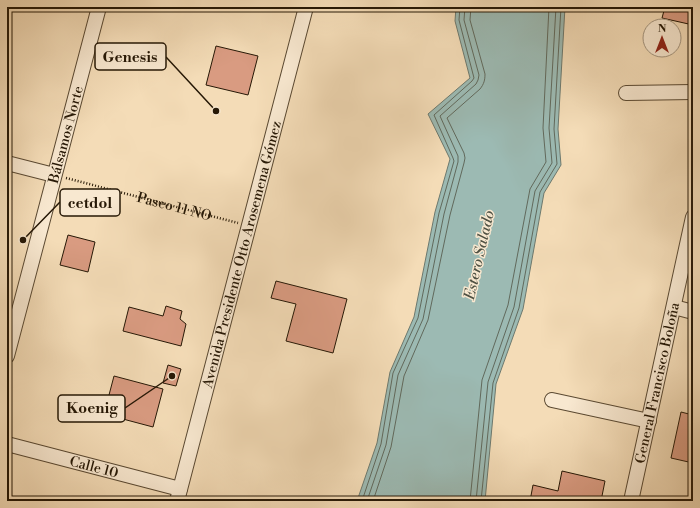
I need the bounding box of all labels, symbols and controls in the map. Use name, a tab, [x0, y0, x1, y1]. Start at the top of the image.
north arrow	[642, 18, 682, 58]
text: N	[658, 22, 667, 36]
callout: Genesis	[95, 43, 166, 70]
text: Genesis	[103, 48, 157, 67]
street label: Bálsamos Norte	[45, 84, 88, 186]
street label: Avenida Presidente Otto Arosemena Gómez	[199, 119, 286, 391]
callout: cetdol	[60, 189, 120, 216]
street label: Paseo 11 NO	[135, 189, 213, 226]
text: cetdol	[68, 194, 112, 213]
water label: Estero Salado	[460, 209, 499, 302]
street label: General Francisco Boloña	[631, 300, 684, 465]
callout: Koenig	[58, 395, 125, 422]
text: Koenig	[66, 399, 118, 418]
street label: Calle 10	[67, 453, 120, 483]

